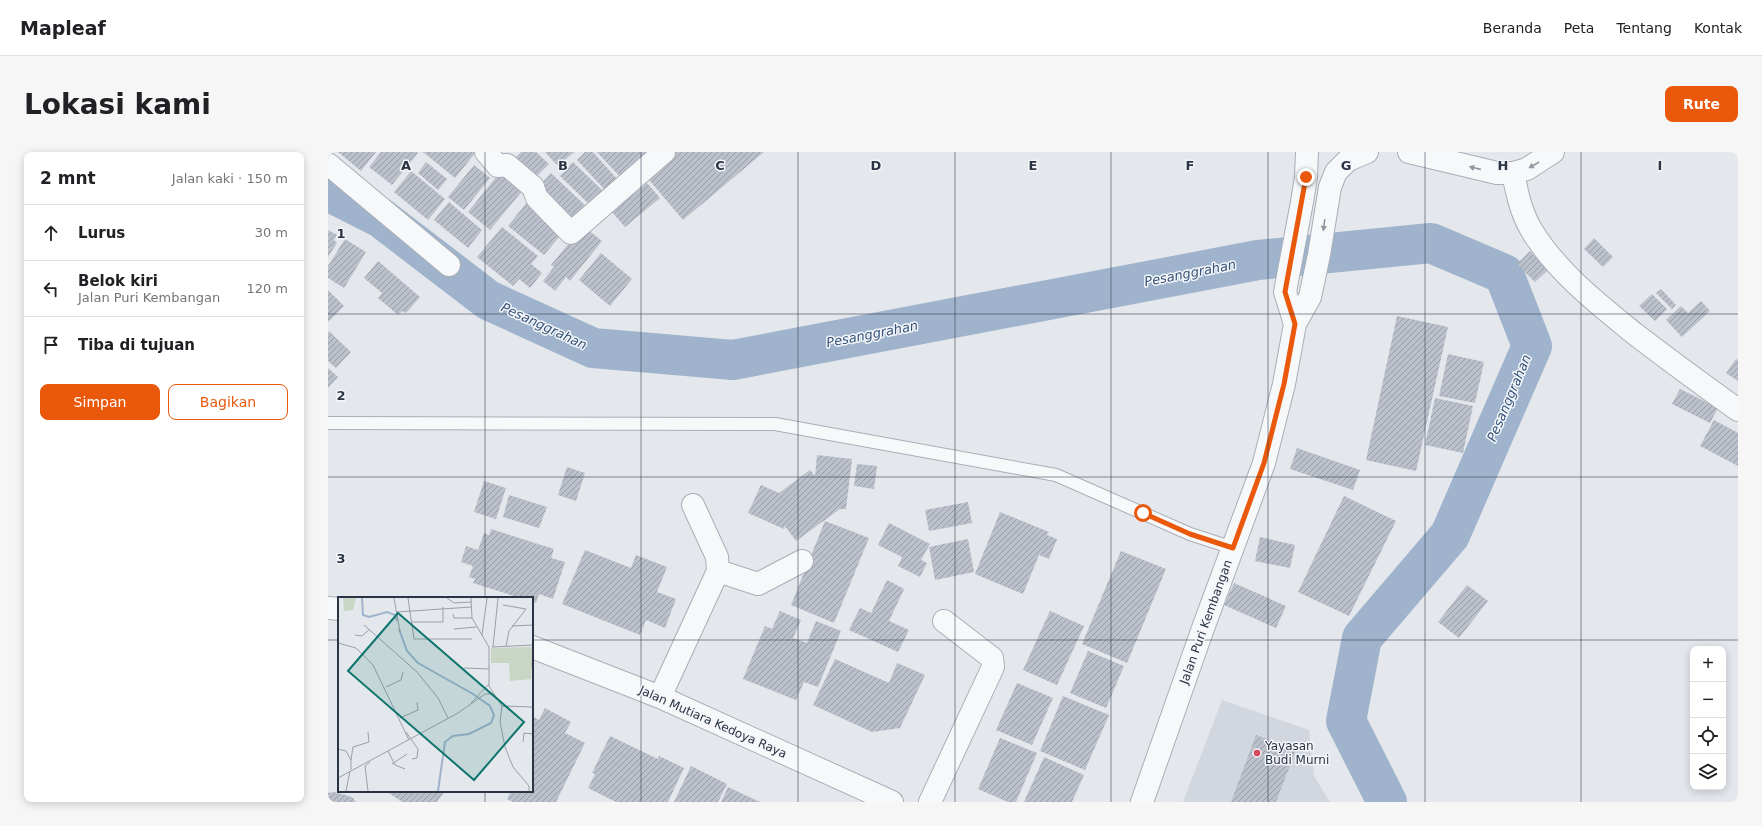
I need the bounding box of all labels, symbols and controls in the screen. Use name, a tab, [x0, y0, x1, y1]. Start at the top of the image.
text: Mapleaf	[20, 17, 106, 39]
text: Beranda	[1483, 20, 1542, 36]
text: Peta	[1564, 20, 1594, 36]
text: Tentang	[1616, 20, 1672, 36]
text: Kontak	[1694, 20, 1742, 36]
button: Rute	[1665, 86, 1738, 122]
text: Lokasi kami	[24, 88, 211, 121]
text: A	[401, 158, 411, 173]
text: B	[558, 158, 568, 173]
text: C	[715, 158, 725, 173]
text: D	[871, 158, 882, 173]
text: E	[1029, 158, 1037, 173]
text: F	[1186, 158, 1194, 173]
text: G	[1341, 158, 1351, 173]
text: H	[1498, 158, 1508, 173]
text: I	[1658, 158, 1662, 173]
one-way arrow	[1528, 161, 1540, 168]
one-way arrow	[1469, 165, 1481, 171]
text: 2 mnt	[40, 168, 96, 188]
route end	[1297, 168, 1315, 186]
text: Jalan kaki · 150 m	[172, 171, 288, 186]
one-way arrow	[1321, 219, 1327, 231]
icon: ahead	[40, 222, 62, 244]
text: Lurus	[78, 224, 125, 242]
text: 30 m	[255, 225, 288, 240]
text: 1	[336, 226, 346, 241]
water label: Pesanggrahan	[1143, 257, 1237, 289]
text: Belok kiri	[78, 272, 158, 290]
icon: left	[40, 278, 62, 300]
text: 120 m	[246, 281, 288, 296]
text: Jalan Puri Kembangan	[78, 290, 220, 305]
water label: Pesanggrahan	[499, 300, 589, 352]
water label: Pesanggrahan	[825, 318, 919, 350]
icon: arrive	[40, 334, 62, 356]
text: Tiba di tujuan	[78, 336, 195, 354]
water label: Pesanggrahan	[1484, 352, 1534, 444]
button: Simpan	[40, 384, 160, 420]
button: Bagikan	[168, 384, 288, 420]
text: 2	[336, 388, 346, 403]
route start	[1134, 504, 1152, 522]
text: 3	[336, 551, 346, 566]
street label: Jalan Puri Kembangan	[1177, 558, 1235, 687]
inset map	[338, 597, 533, 792]
map controls	[1690, 646, 1726, 790]
button: +	[1690, 646, 1726, 682]
button: −	[1690, 682, 1726, 718]
street label: Jalan Mutiara Kedoya Raya	[636, 683, 789, 761]
button: locate	[1690, 718, 1726, 754]
place label: Yayasan Budi Murni	[1264, 739, 1329, 767]
marker: Yayasan Budi Murni	[1252, 748, 1262, 758]
button: layers	[1690, 754, 1726, 790]

